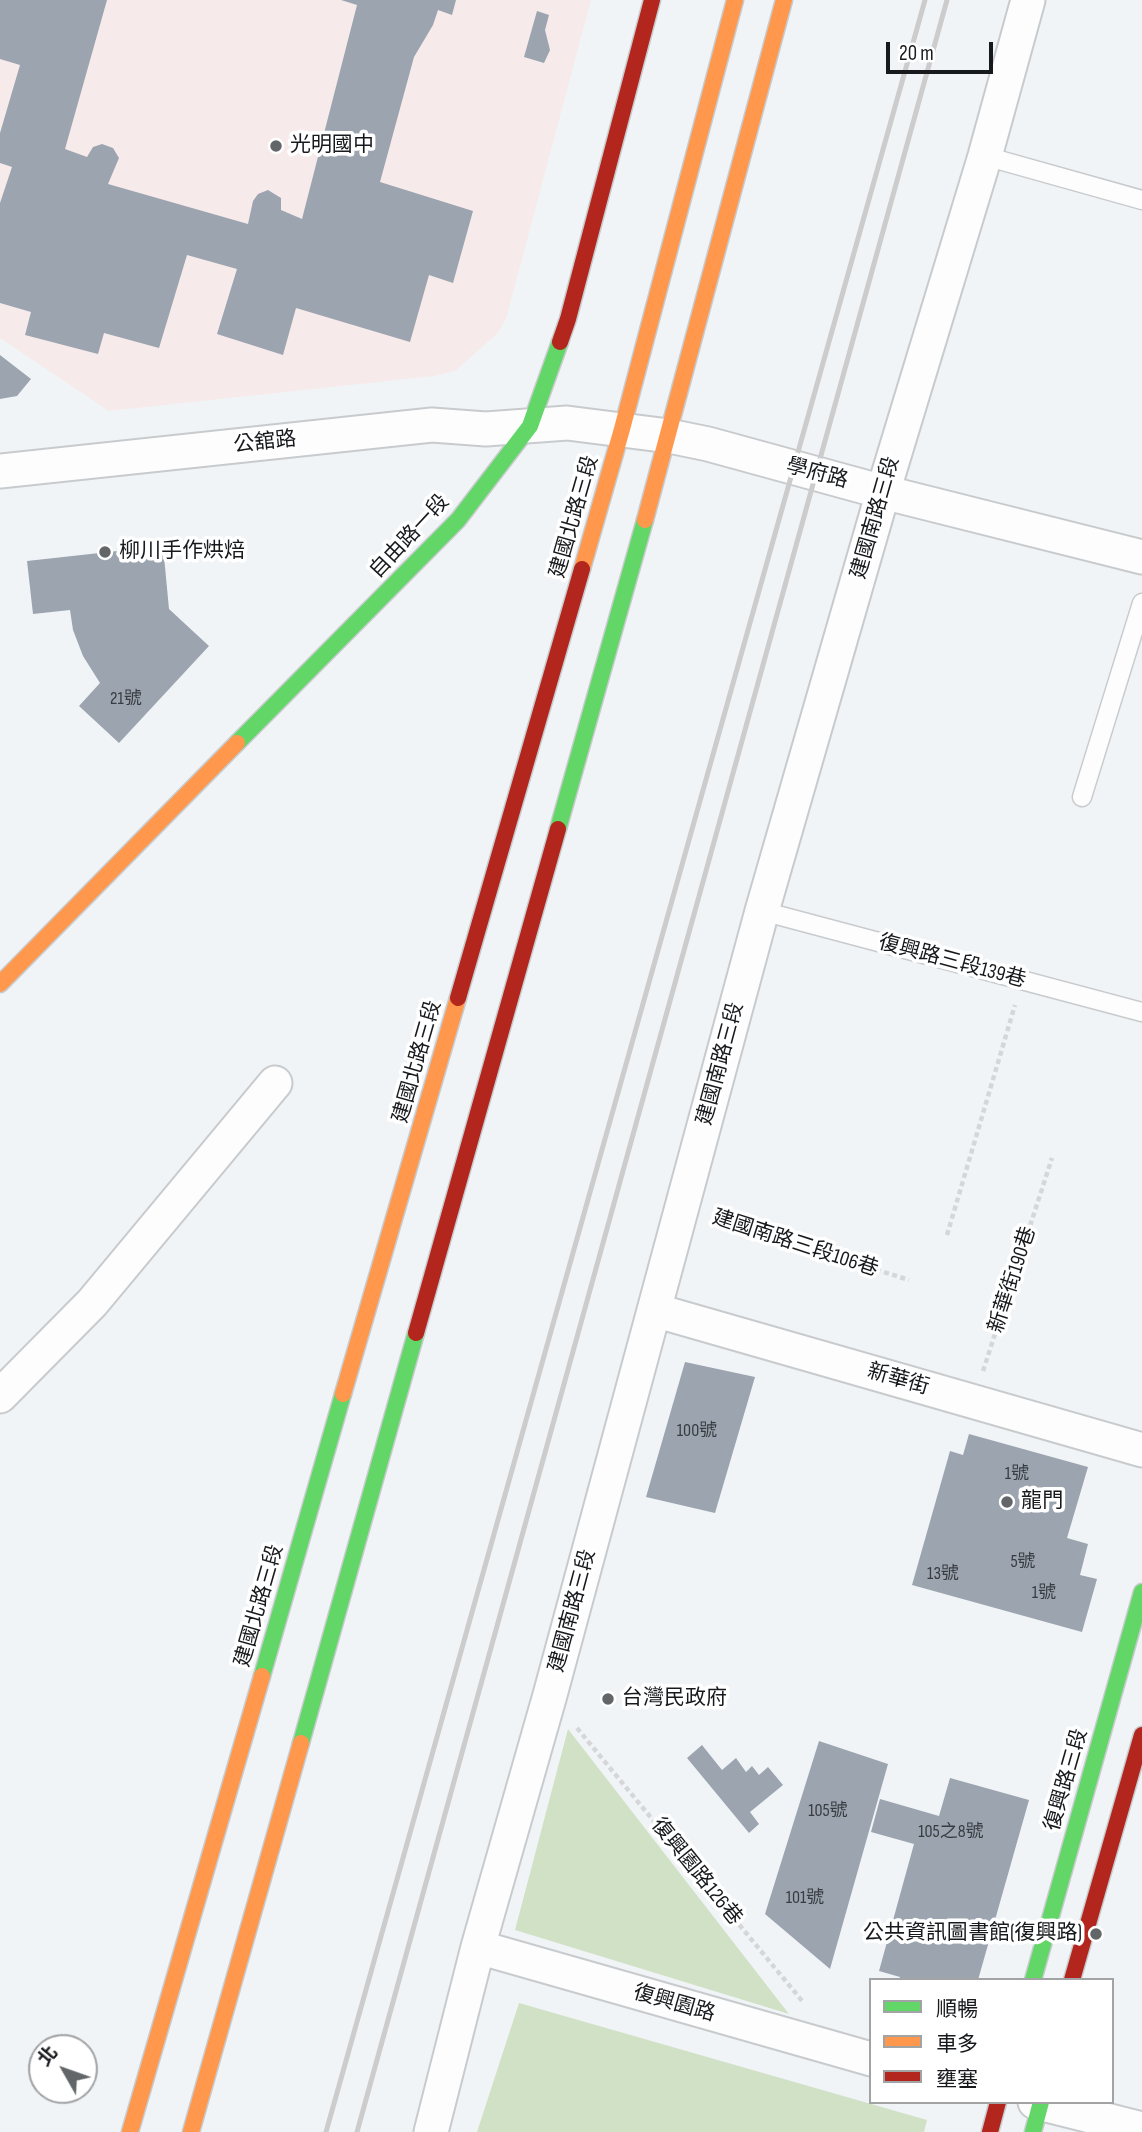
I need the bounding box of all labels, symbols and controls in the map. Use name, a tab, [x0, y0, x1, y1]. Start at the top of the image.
scale bar	[890, 28, 997, 72]
text: 20 m	[899, 41, 934, 66]
place label: 光明國中	[290, 133, 374, 159]
marker: 光明國中	[268, 138, 284, 154]
street label: 公舘路	[232, 427, 298, 459]
street label: 建國北路三段	[546, 453, 604, 581]
street label: 學府路	[783, 454, 851, 494]
street label: 建國南路三段	[847, 454, 905, 582]
street label: 自由路一段	[365, 490, 455, 584]
place label: 柳川手作烘焙	[119, 539, 245, 565]
marker: 柳川手作烘焙	[97, 544, 113, 560]
house number: 21號	[110, 688, 142, 710]
street label: 復興路三段139巷	[876, 930, 1028, 994]
street label: 建國北路三段	[389, 998, 447, 1126]
street label: 建國南路三段	[693, 1000, 749, 1128]
street label: 建國南路三段106巷	[709, 1205, 881, 1283]
street label: 新華街190巷	[984, 1224, 1042, 1336]
street label: 新華街	[864, 1359, 932, 1401]
house number: 100號	[677, 1420, 717, 1442]
house number: 1號	[1005, 1463, 1029, 1485]
place label: 龍門	[1021, 1489, 1063, 1515]
marker: 龍門	[999, 1494, 1015, 1510]
street label: 建國北路三段	[231, 1542, 289, 1670]
street label: 建國南路三段	[545, 1547, 601, 1675]
house number: 5號	[1010, 1551, 1036, 1573]
house number: 13號	[927, 1563, 959, 1585]
house number: 1號	[1032, 1582, 1056, 1604]
place label: 台灣民政府	[622, 1686, 727, 1712]
marker: 台灣民政府	[600, 1691, 616, 1707]
street label: 復興路三段	[1040, 1726, 1094, 1834]
house number: 105號	[808, 1800, 848, 1822]
street label: 復興園路126巷	[645, 1813, 747, 1931]
house number: 105之8號	[918, 1821, 984, 1843]
house number: 101號	[786, 1887, 824, 1909]
place label: 公共資訊圖書館(復興路)	[863, 1921, 1082, 1947]
marker: 公共資訊圖書館(復興路)	[1088, 1926, 1104, 1942]
legend	[869, 1978, 1114, 2104]
street label: 復興園路	[630, 1980, 718, 2028]
text: 順暢	[936, 1997, 978, 2022]
text: 車多	[936, 2032, 978, 2057]
north arrow	[28, 2034, 98, 2104]
text: 北	[33, 2042, 63, 2071]
text: 壅塞	[936, 2067, 978, 2092]

